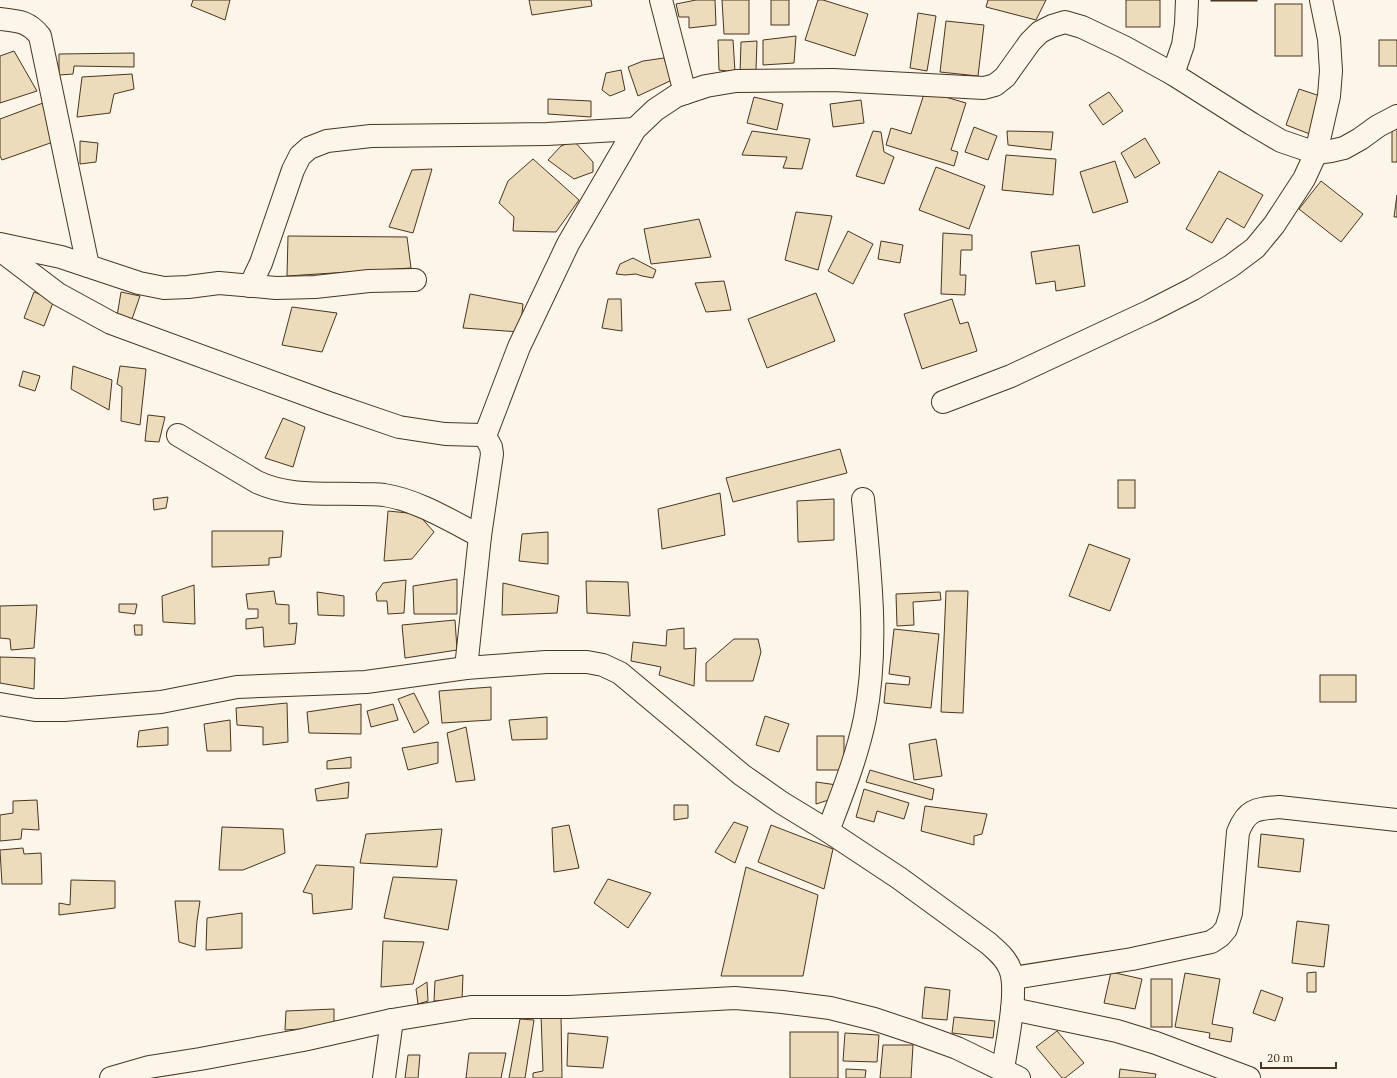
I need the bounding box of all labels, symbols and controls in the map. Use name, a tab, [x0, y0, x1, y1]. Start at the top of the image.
scale bar	[1261, 1044, 1336, 1070]
text: 20 m	[1267, 1050, 1294, 1065]

